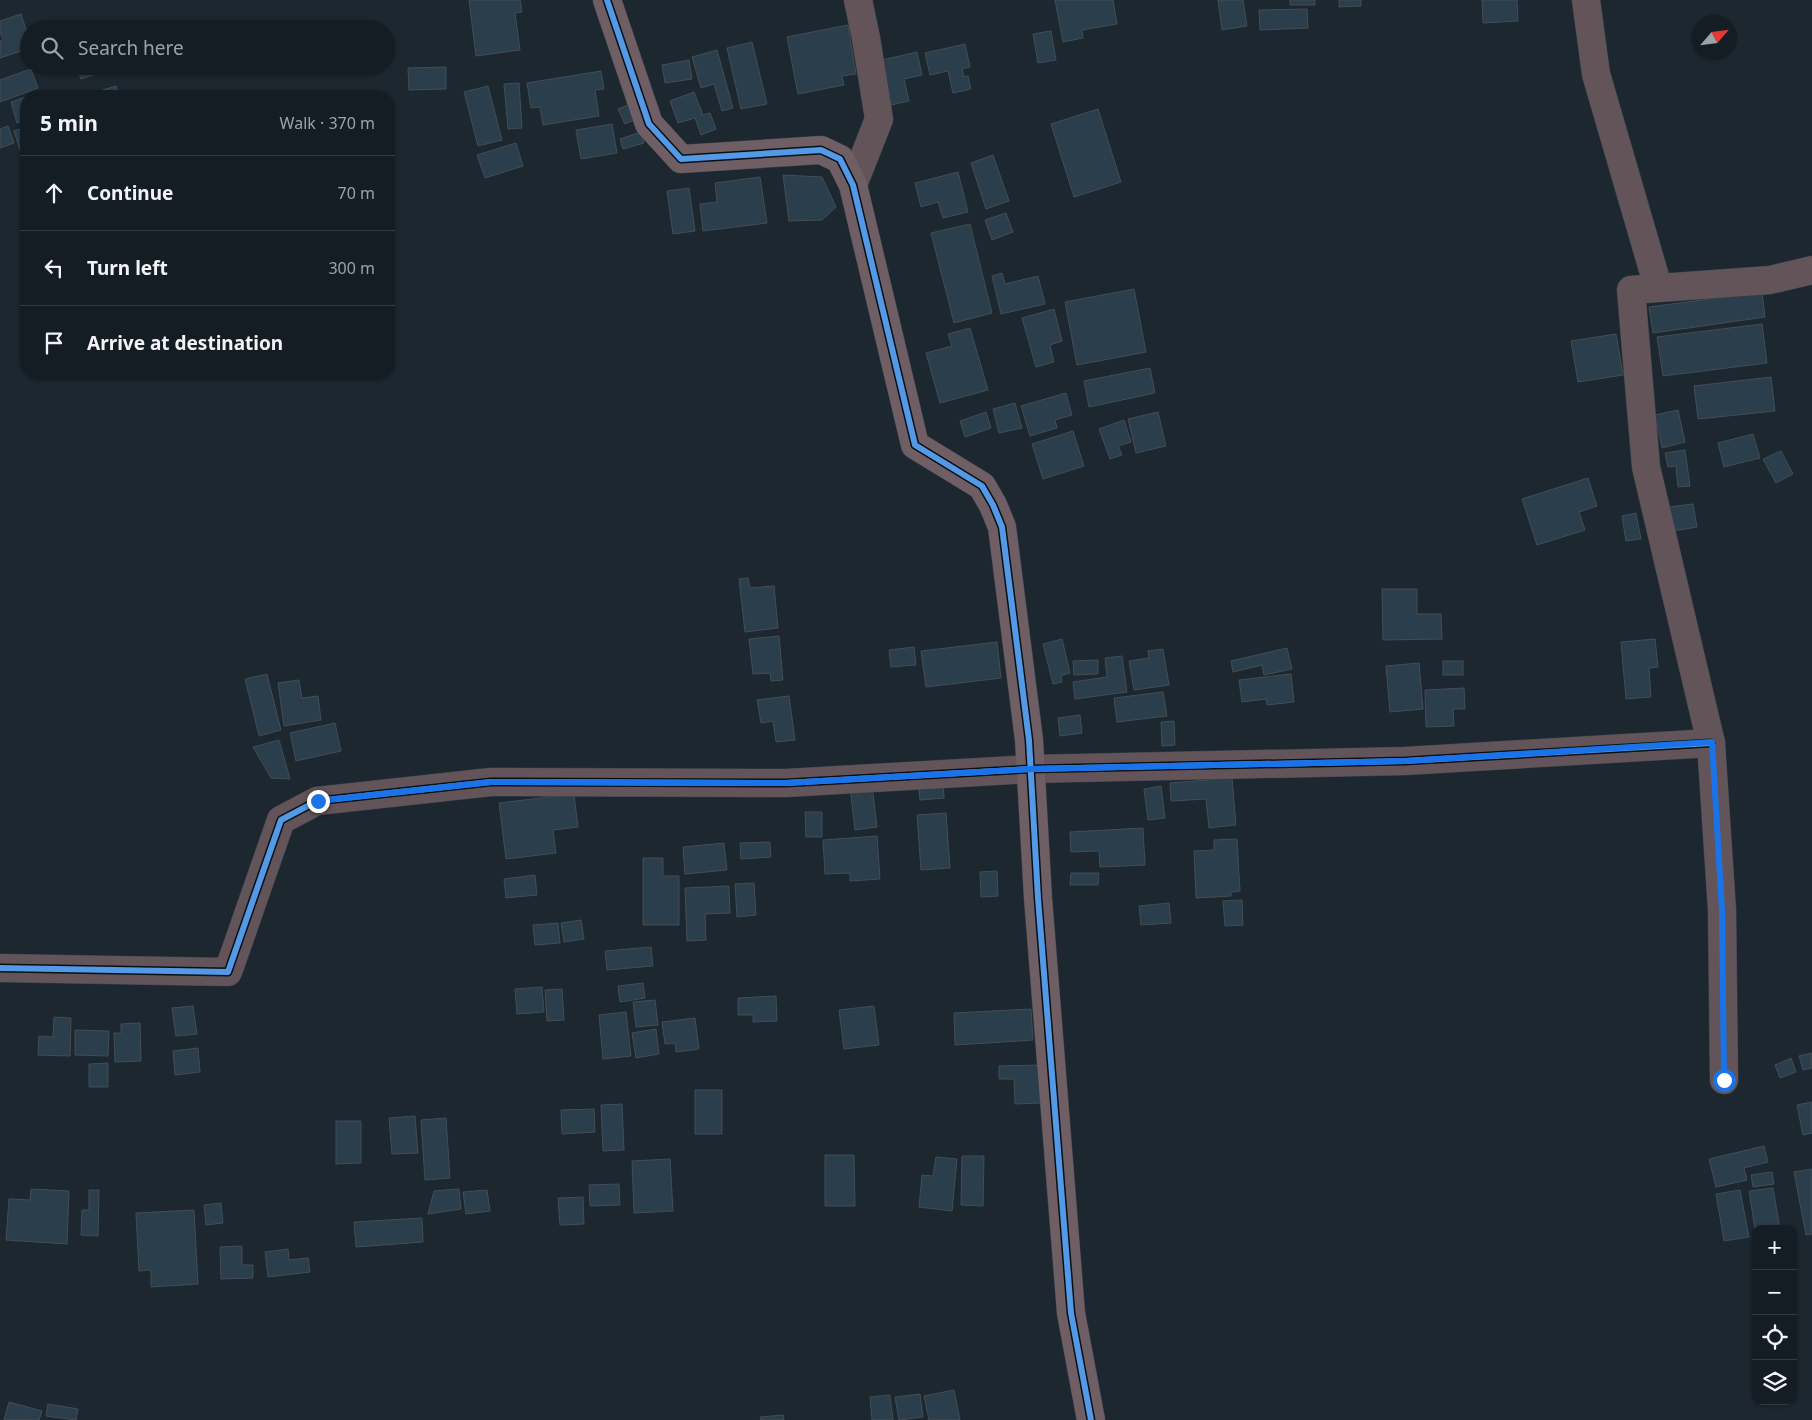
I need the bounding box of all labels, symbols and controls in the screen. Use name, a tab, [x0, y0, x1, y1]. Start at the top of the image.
north arrow	[1692, 15, 1737, 60]
search box	[20, 20, 395, 75]
icon: search	[38, 34, 66, 62]
text: Search here	[78, 35, 184, 61]
text: 5 min	[40, 109, 98, 137]
text: Walk · 370 m	[280, 112, 375, 134]
icon: ahead	[40, 179, 68, 207]
text: Continue	[87, 180, 173, 206]
text: 70 m	[338, 182, 375, 204]
icon: left	[40, 254, 68, 282]
text: Turn left	[87, 255, 168, 281]
text: 300 m	[328, 257, 375, 279]
icon: arrive	[40, 329, 68, 357]
text: Arrive at destination	[87, 330, 283, 356]
route end	[307, 790, 330, 813]
route start	[1713, 1069, 1736, 1092]
map controls	[1752, 1225, 1797, 1405]
button: +	[1752, 1225, 1797, 1270]
button: −	[1752, 1270, 1797, 1315]
button: locate	[1752, 1315, 1797, 1360]
button: layers	[1752, 1360, 1797, 1405]

